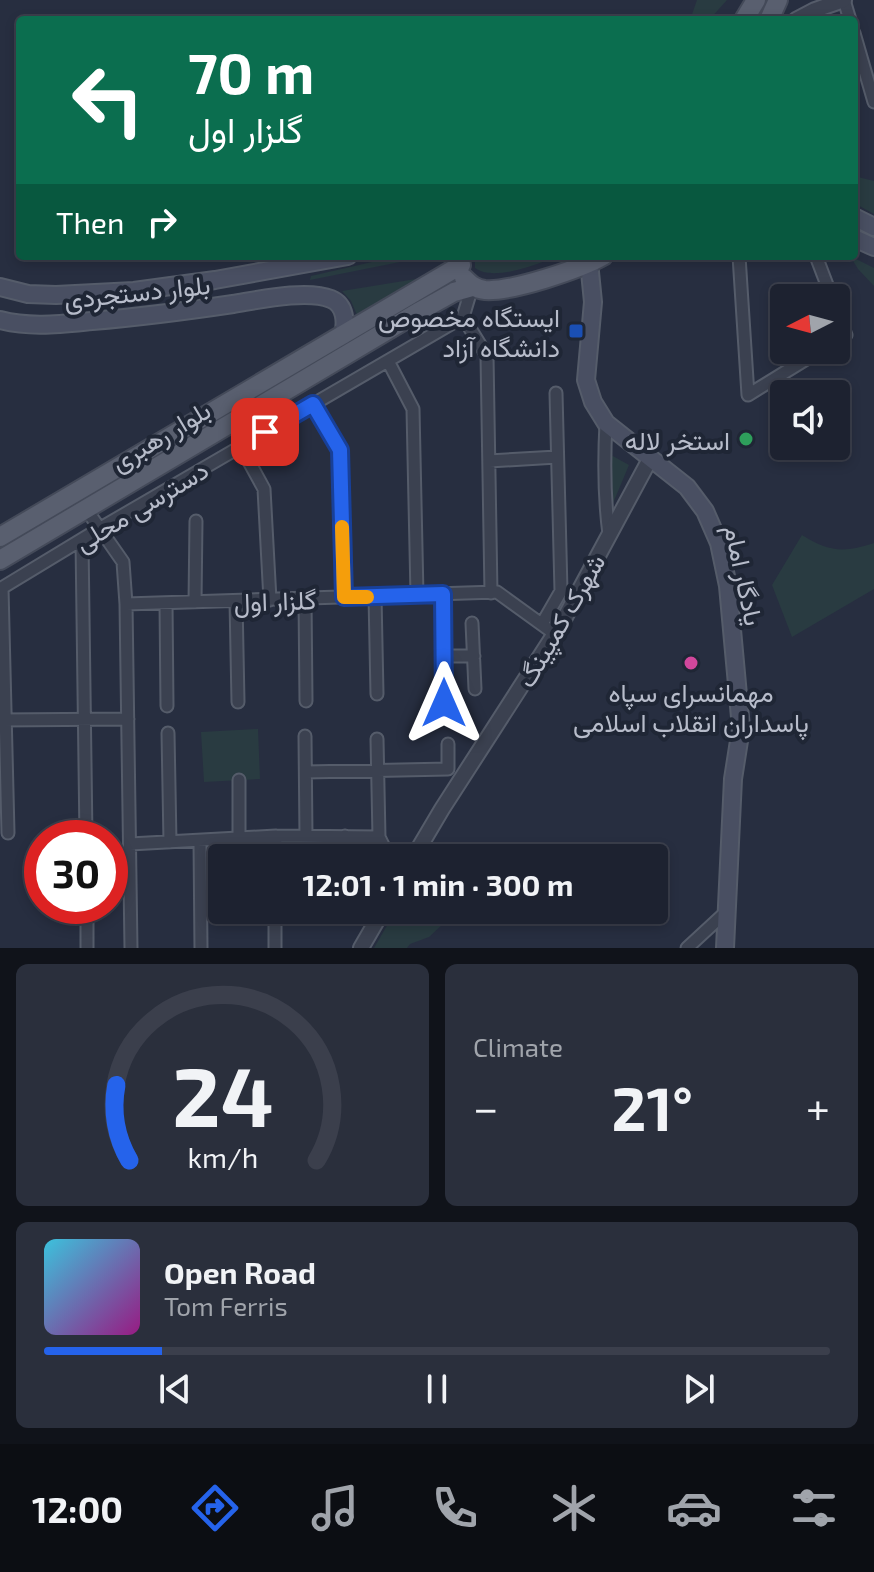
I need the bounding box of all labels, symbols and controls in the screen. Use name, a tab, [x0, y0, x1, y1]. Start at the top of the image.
text: 70 m	[188, 38, 314, 105]
icon: left	[56, 48, 160, 152]
text: گلزار اول	[188, 107, 303, 150]
icon: right	[140, 200, 184, 244]
text: Then	[56, 204, 124, 240]
street label: بلوار دستجردی	[62, 268, 212, 316]
north arrow	[770, 284, 850, 364]
map controls	[770, 284, 850, 460]
place label: ایستگاه مخصوص دانشگاه آزاد	[378, 301, 560, 364]
marker: ایستگاه مخصوص دانشگاه آزاد	[567, 322, 585, 340]
button: sound	[770, 380, 850, 460]
street label: بلوار رهبری	[105, 393, 216, 478]
pin	[231, 398, 299, 466]
icon: arrive	[243, 410, 287, 454]
place label: استخر لاله	[625, 424, 730, 457]
marker: استخر لاله	[737, 430, 755, 448]
street label: دسترسی محلی	[69, 453, 214, 559]
street label: یادگار امام	[716, 522, 771, 629]
street label: شهرک کمپینگ	[509, 548, 614, 694]
street label: گلزار اول	[233, 583, 317, 619]
marker: مهمانسرای سپاه پاسداران انقلاب اسلامی	[682, 654, 700, 672]
position arrow	[402, 661, 486, 745]
place label: مهمانسرای سپاه پاسداران انقلاب اسلامی	[573, 676, 809, 741]
speed limit sign: 30	[24, 820, 128, 924]
text: 12:01 · 1 min · 300 m	[303, 866, 573, 902]
text: Climate	[473, 1031, 563, 1062]
text: 24	[172, 1044, 273, 1144]
text: 21°	[612, 1071, 693, 1143]
text: −	[473, 1080, 499, 1133]
text: +	[806, 1080, 830, 1133]
text: km/h	[187, 1139, 258, 1174]
text: Open Road	[164, 1254, 316, 1290]
text: Tom Ferris	[164, 1290, 288, 1321]
icon: previous	[153, 1367, 197, 1411]
icon: pause	[415, 1367, 459, 1411]
icon: next	[677, 1367, 721, 1411]
icon: directions	[187, 1480, 243, 1536]
icon: music	[307, 1480, 363, 1536]
icon: phone	[427, 1480, 483, 1536]
icon: climate	[546, 1480, 602, 1536]
icon: car	[666, 1480, 722, 1536]
icon: filters	[786, 1480, 842, 1536]
text: 12:00	[32, 1487, 123, 1530]

